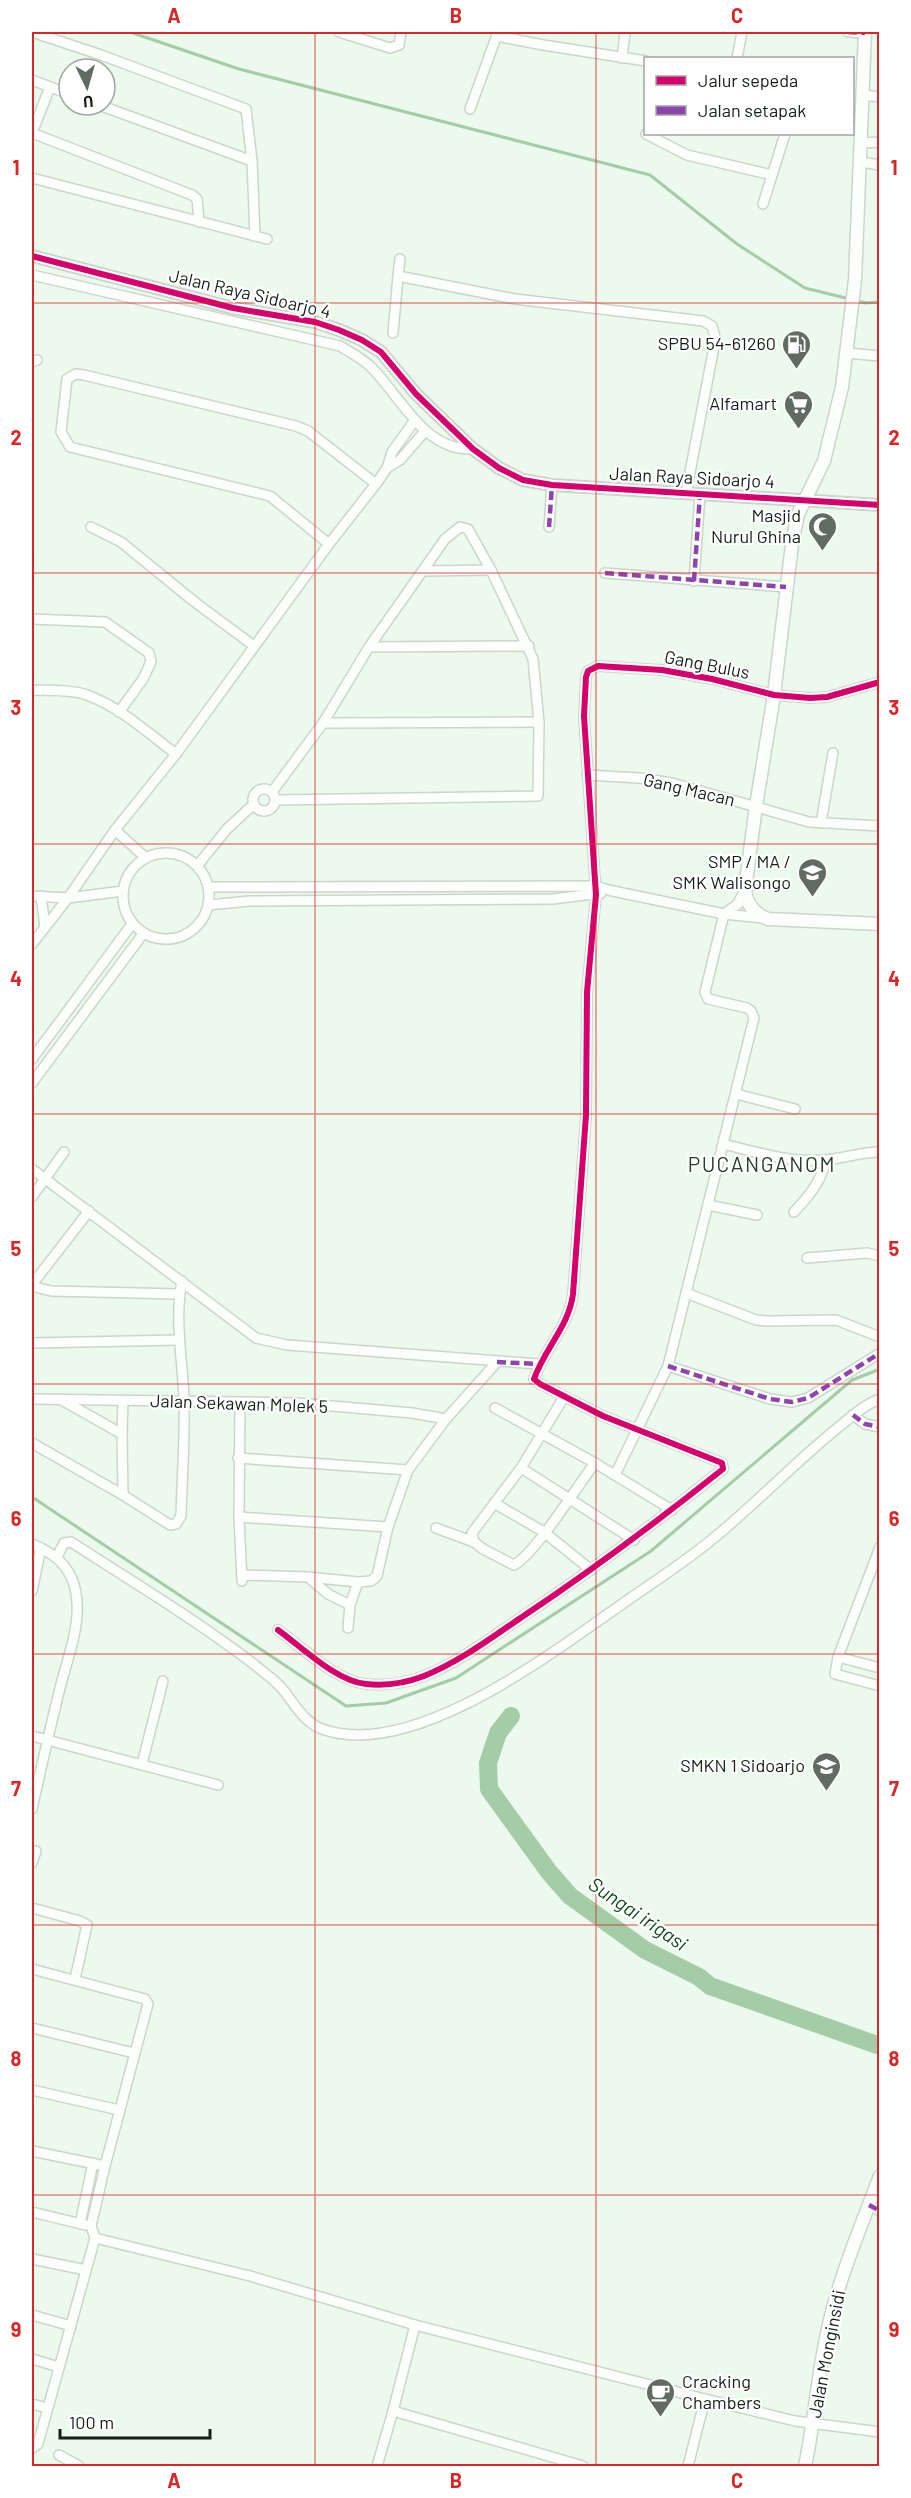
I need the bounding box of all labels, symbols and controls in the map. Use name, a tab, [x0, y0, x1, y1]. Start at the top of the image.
text: A	[167, 3, 181, 27]
text: B	[450, 3, 462, 27]
text: C	[731, 3, 743, 27]
north arrow	[57, 57, 117, 117]
legend	[644, 57, 854, 135]
text: Jalur sepeda	[698, 69, 798, 91]
text: U	[83, 93, 94, 112]
text: Jalan setapak	[698, 99, 806, 121]
text: 1	[12, 155, 20, 179]
text: 1	[890, 155, 898, 179]
street label: Jalan Raya Sidoarjo 4	[167, 264, 333, 322]
fuel station icon: SPBU 54-61260	[781, 328, 813, 370]
place label: SPBU 54-61260	[658, 332, 776, 354]
supermarket icon: Alfamart	[782, 388, 814, 430]
place label: Alfamart	[709, 392, 777, 414]
text: 2	[10, 425, 22, 449]
text: 2	[888, 425, 900, 449]
street label: Jalan Raya Sidoarjo 4	[609, 462, 775, 492]
place label: Masjid Nurul Ghina	[711, 504, 801, 547]
mosque icon: Masjid Nurul Ghina	[806, 510, 838, 552]
street label: Gang Bulus	[663, 645, 752, 683]
text: 3	[11, 695, 21, 719]
text: 3	[889, 695, 899, 719]
street label: Gang Macan	[641, 768, 737, 810]
place label: SMP / MA / SMK Walisongo	[673, 850, 791, 893]
school or university icon: SMP / MA / SMK Walisongo	[796, 856, 828, 898]
text: 4	[10, 966, 22, 990]
text: 4	[888, 966, 900, 990]
district label: PUCANGANOM	[688, 1151, 836, 1176]
text: 5	[11, 1236, 22, 1260]
text: 5	[889, 1236, 900, 1260]
street label: Jalan Sekawan Molek 5	[150, 1389, 328, 1417]
text: 6	[11, 1506, 22, 1530]
text: 6	[889, 1506, 900, 1530]
school or university icon: SMKN 1 Sidoarjo	[810, 1750, 842, 1792]
place label: SMKN 1 Sidoarjo	[680, 1754, 805, 1776]
text: 7	[11, 1776, 21, 1800]
text: 7	[889, 1776, 899, 1800]
water label: Sungai irigasi	[584, 1871, 693, 1955]
text: 8	[11, 2046, 22, 2070]
text: 8	[889, 2046, 900, 2070]
street label: Jalan Monginsidi	[803, 2288, 849, 2420]
text: 9	[11, 2317, 21, 2341]
text: 9	[889, 2317, 899, 2341]
place label: Cracking Chambers	[682, 2370, 761, 2413]
cafe icon: Cracking Chambers	[645, 2376, 677, 2418]
scale bar	[60, 2402, 210, 2440]
text: 100 m	[69, 2411, 114, 2433]
text: A	[167, 2468, 181, 2492]
text: B	[450, 2468, 462, 2492]
text: C	[731, 2468, 743, 2492]

